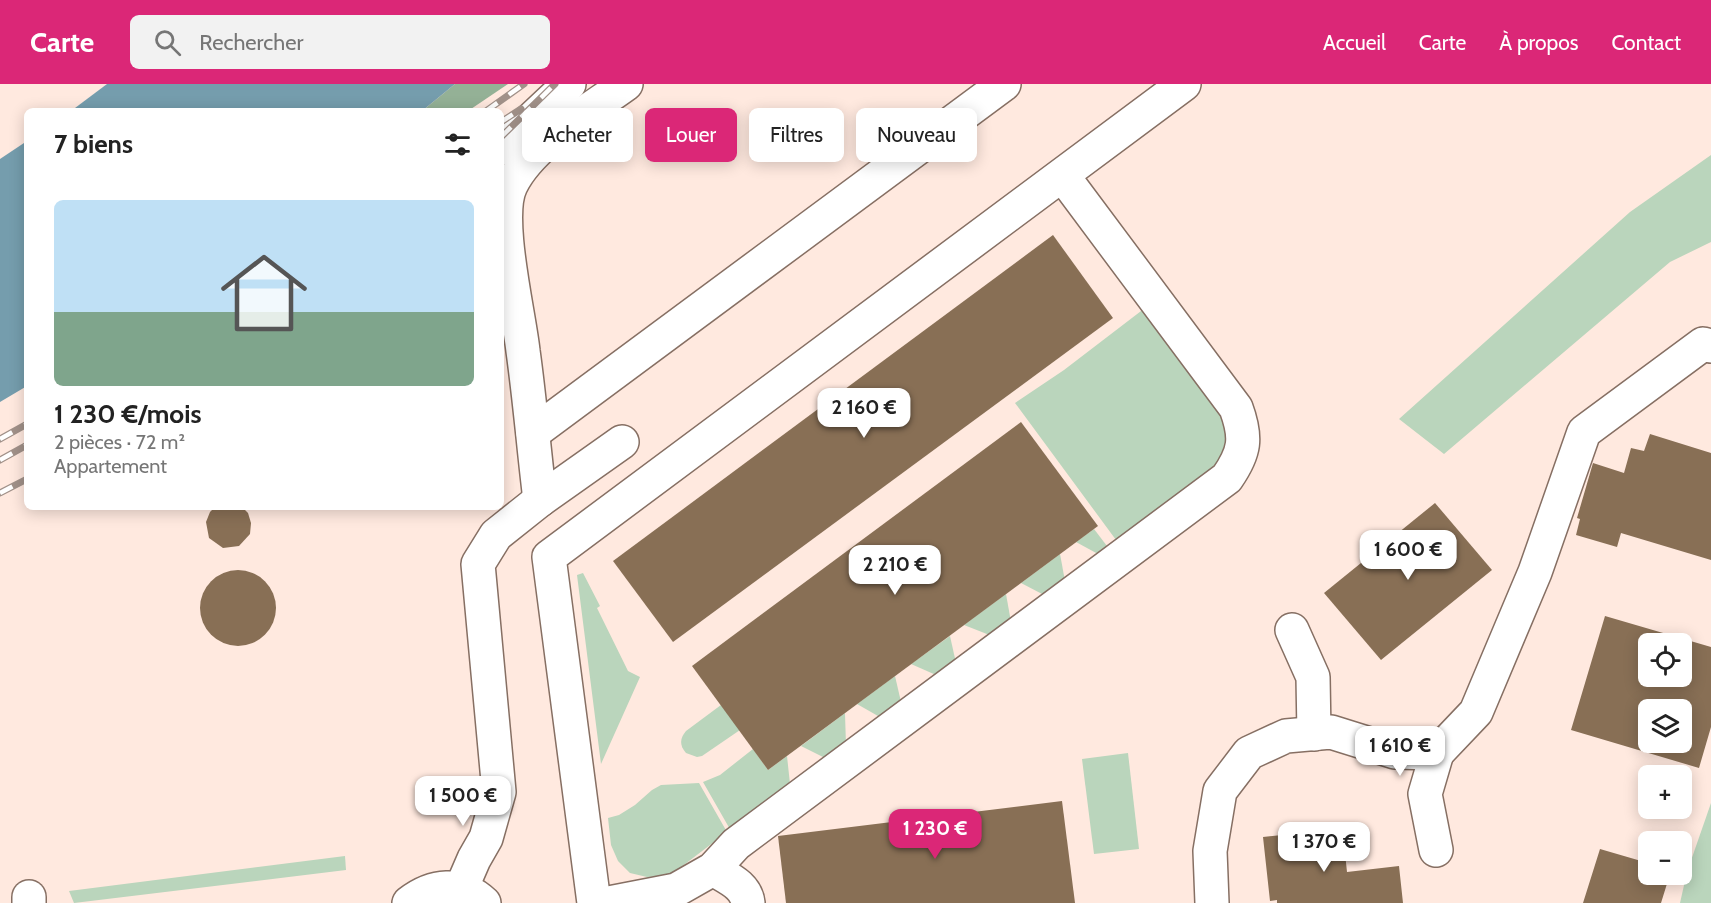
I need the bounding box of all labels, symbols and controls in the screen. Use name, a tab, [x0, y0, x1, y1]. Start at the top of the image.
search box	[130, 15, 550, 69]
text: Carte	[30, 25, 94, 59]
icon: search	[151, 26, 184, 59]
text: Rechercher	[199, 29, 303, 56]
text: Accueil	[1323, 30, 1386, 55]
text: Carte	[1419, 30, 1466, 55]
text: À propos	[1499, 30, 1578, 55]
text: Contact	[1611, 30, 1681, 55]
chip: Acheter	[522, 108, 633, 162]
chip: Louer	[645, 108, 737, 162]
chip: Filtres	[749, 108, 844, 162]
chip: Nouveau	[856, 108, 977, 162]
text: 7 biens	[54, 128, 133, 160]
icon: filters	[441, 128, 474, 161]
icon: home	[210, 239, 318, 347]
pin: 2 160 €	[809, 388, 919, 439]
text: 2 160 €	[831, 395, 897, 419]
text: 1 230 €/mois	[54, 398, 201, 430]
text: 2 pièces · 72 m²	[54, 430, 185, 454]
text: Appartement	[54, 454, 167, 478]
pin: 1 600 €	[1353, 530, 1463, 581]
text: 1 600 €	[1374, 537, 1442, 561]
pin: 2 210 €	[840, 545, 950, 596]
text: 2 210 €	[863, 552, 927, 576]
map controls	[1638, 633, 1692, 885]
button: locate	[1638, 633, 1692, 687]
button: layers	[1638, 699, 1692, 753]
pin: 1 610 €	[1345, 726, 1455, 777]
text: 1 610 €	[1369, 733, 1431, 757]
button: +	[1638, 765, 1692, 819]
pin: 1 500 €	[408, 776, 518, 827]
text: 1 500 €	[429, 783, 497, 807]
pin: 1 230 €	[880, 809, 990, 860]
text: 1 230 €	[903, 816, 967, 840]
pin: 1 370 €	[1269, 822, 1379, 873]
text: 1 370 €	[1292, 829, 1356, 853]
button: −	[1638, 831, 1692, 885]

